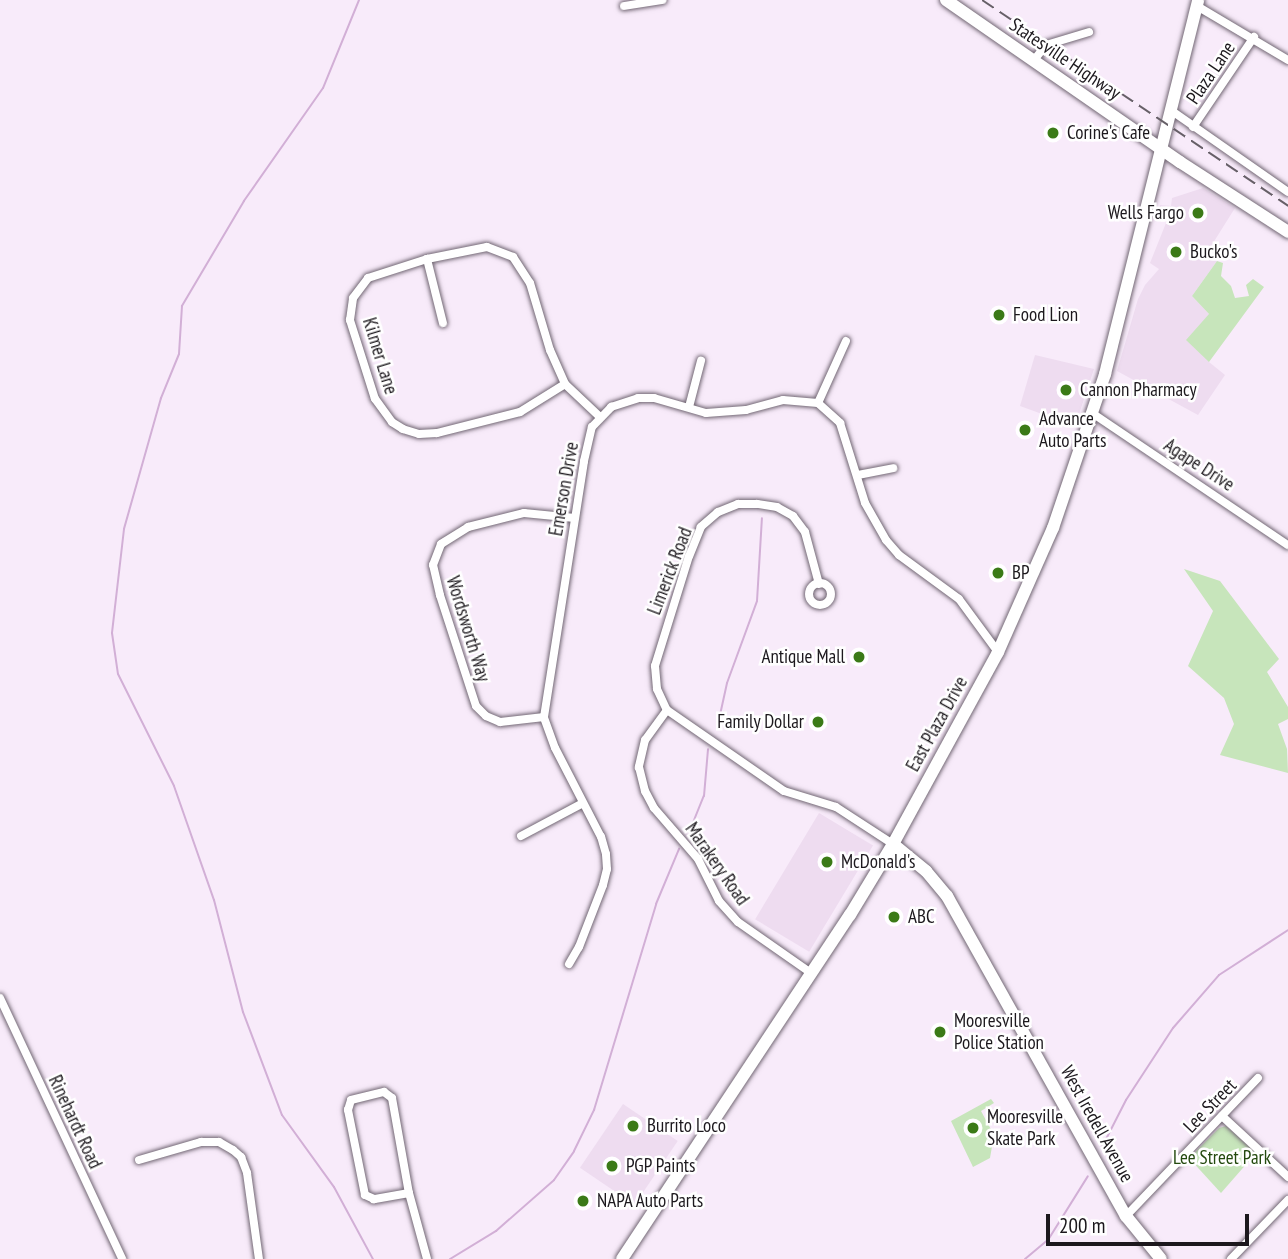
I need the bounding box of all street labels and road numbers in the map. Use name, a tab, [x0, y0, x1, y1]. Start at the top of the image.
street label: Statesville Highway	[1005, 13, 1125, 105]
street label: Plaza Lane	[1182, 37, 1240, 109]
street label: Kilmer Lane	[358, 315, 402, 397]
street label: Agape Drive	[1160, 434, 1238, 496]
street label: Emerson Drive	[545, 440, 583, 538]
street label: Limerick Road	[643, 524, 697, 618]
street label: Wordsworth Way	[441, 573, 495, 685]
street label: East Plaza Drive	[902, 673, 972, 775]
street label: Marakery Road	[680, 818, 754, 910]
street label: West Iredell Avenue	[1055, 1062, 1139, 1186]
street label: Rinehardt Road	[43, 1072, 107, 1172]
street label: Lee Street	[1179, 1074, 1241, 1138]

